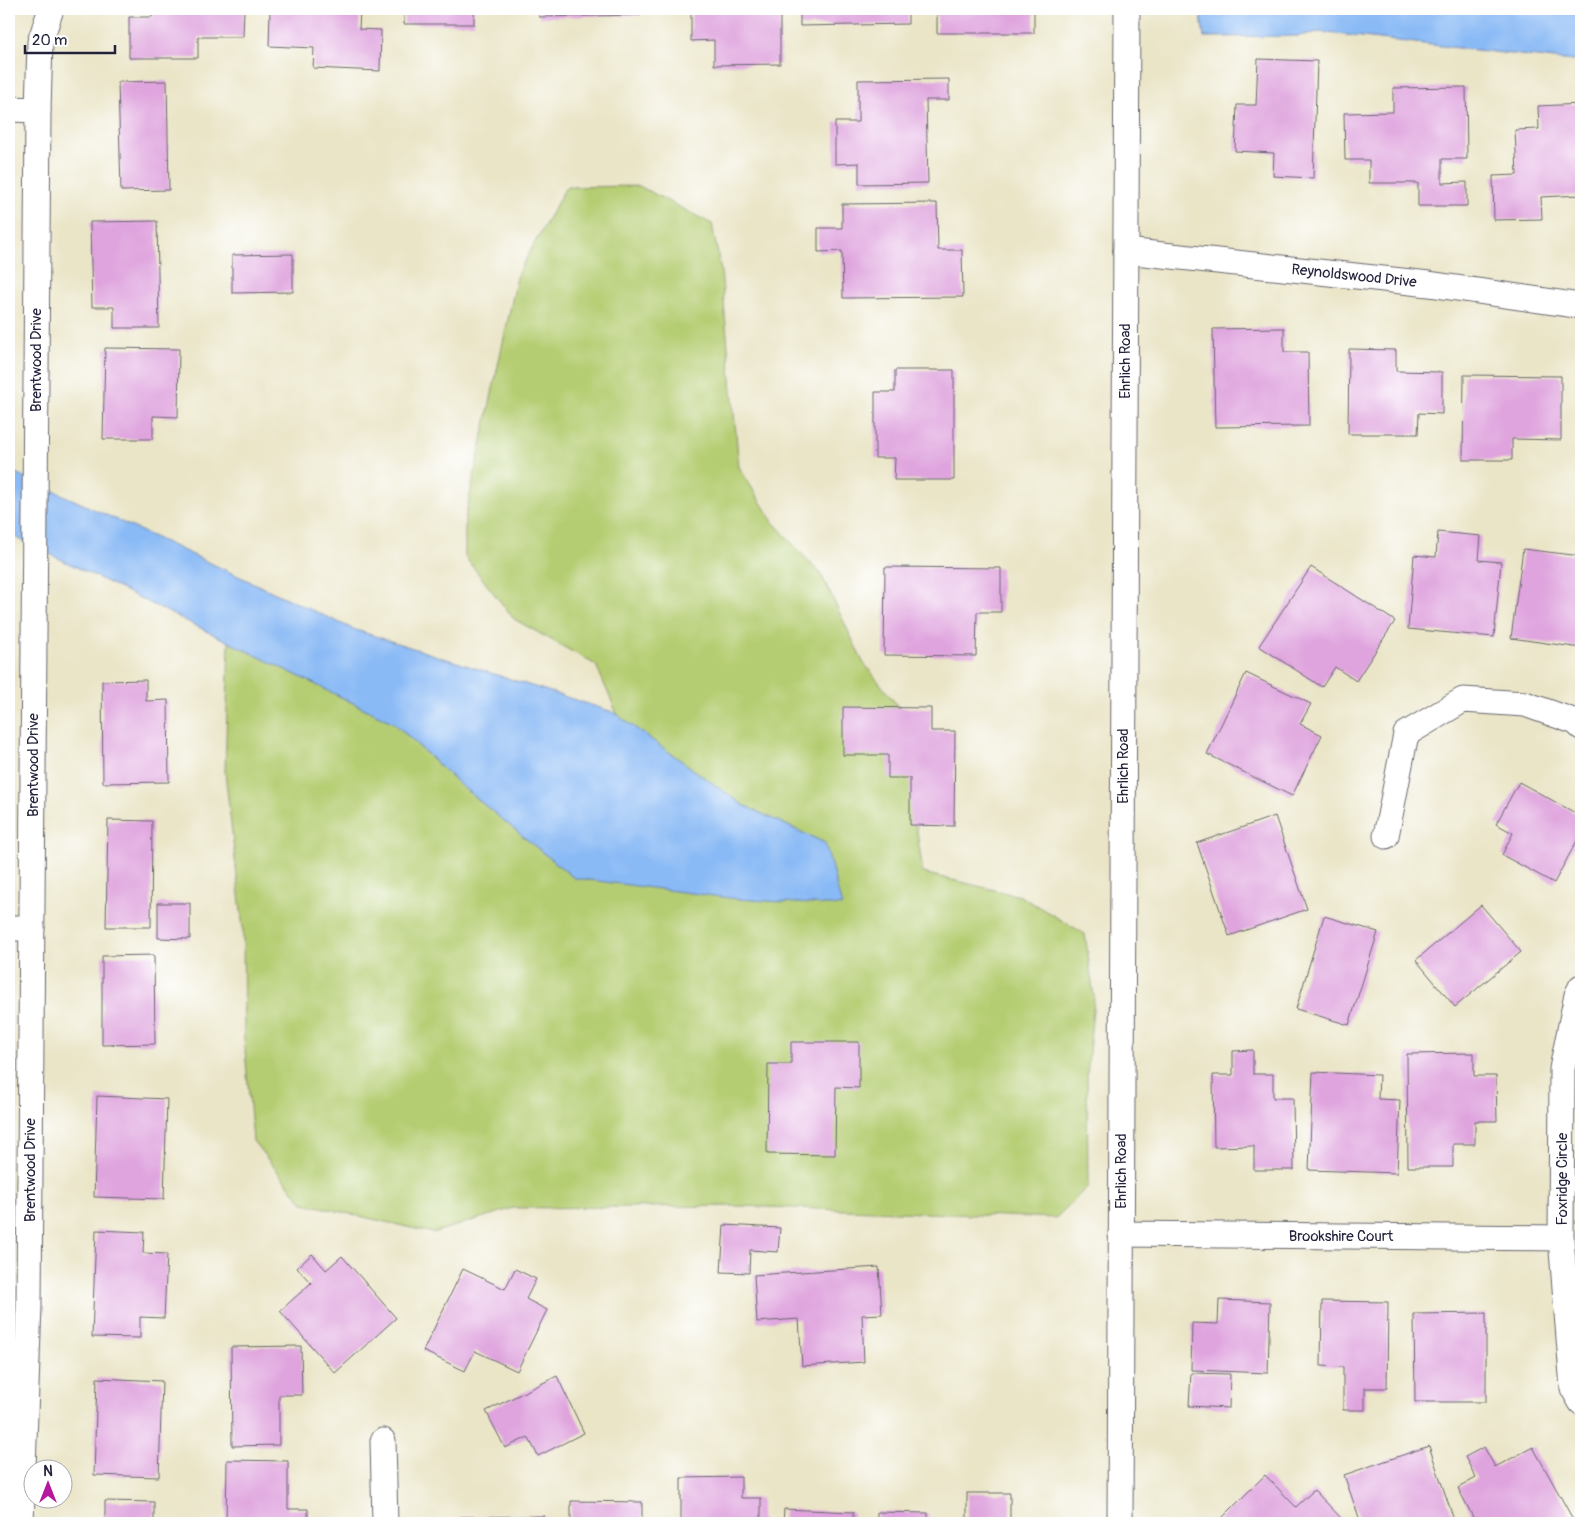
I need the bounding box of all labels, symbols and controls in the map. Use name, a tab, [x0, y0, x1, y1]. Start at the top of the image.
scale bar	[25, 22, 115, 54]
text: 20 m	[32, 31, 67, 50]
street label: Reynoldswood Drive	[1290, 260, 1418, 292]
street label: Brentwood Drive	[27, 307, 46, 412]
street label: Ehrlich Road	[1116, 323, 1135, 399]
street label: Brentwood Drive	[24, 712, 43, 817]
street label: Ehrlich Road	[1114, 728, 1133, 804]
street label: Brentwood Drive	[21, 1117, 40, 1222]
street label: Foxridge Circle	[1553, 1132, 1572, 1226]
street label: Ehrlich Road	[1112, 1133, 1131, 1209]
street label: Brookshire Court	[1289, 1227, 1394, 1246]
north arrow	[22, 1460, 72, 1510]
text: N	[43, 1463, 53, 1480]

